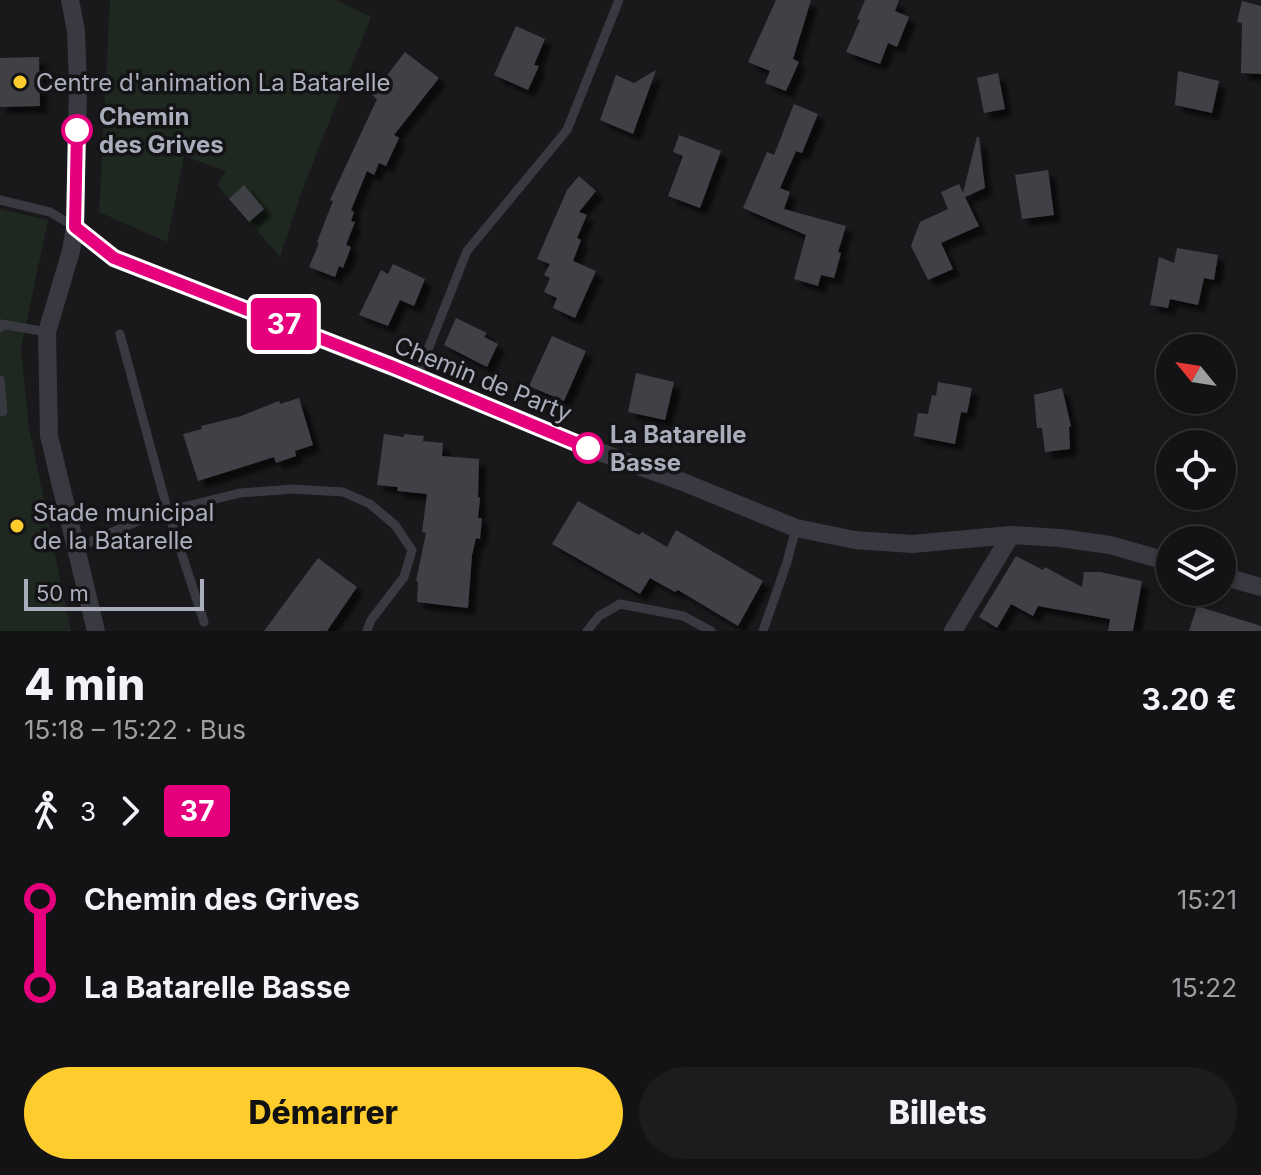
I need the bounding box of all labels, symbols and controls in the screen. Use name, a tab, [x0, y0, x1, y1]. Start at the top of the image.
place label: Centre d'animation La Batarelle	[36, 68, 390, 97]
marker: Centre d'animation La Batarelle	[11, 73, 29, 91]
place label: Chemin des Grives	[99, 102, 224, 159]
marker: Chemin des Grives	[62, 115, 92, 145]
line badge: 37	[248, 298, 320, 350]
text: 37	[267, 307, 301, 341]
street label: Chemin de Party	[390, 330, 576, 428]
north arrow	[1156, 334, 1236, 414]
map controls	[1156, 334, 1236, 606]
place label: La Batarelle Basse	[610, 420, 747, 477]
button: locate	[1156, 430, 1236, 510]
marker: La Batarelle Basse	[573, 433, 603, 463]
place label: Stade municipal de la Batarelle	[33, 498, 214, 555]
marker: Stade municipal de la Batarelle	[8, 517, 26, 535]
button: layers	[1156, 526, 1236, 606]
scale bar	[24, 575, 204, 611]
text: 50 m	[36, 580, 89, 606]
text: 4 min	[24, 657, 145, 711]
text: 3.20 €	[1141, 681, 1237, 717]
text: 15:18 – 15:22 · Bus	[24, 714, 246, 745]
icon: walk	[24, 789, 68, 833]
icon: forward	[108, 789, 152, 833]
text: 37	[180, 794, 214, 828]
text: 3	[80, 796, 96, 827]
text: Chemin des Grives	[84, 881, 360, 917]
text: 15:21	[1177, 884, 1237, 915]
text: La Batarelle Basse	[84, 969, 351, 1005]
text: 15:22	[1171, 972, 1237, 1003]
button: Démarrer	[24, 1067, 623, 1159]
button: Billets	[639, 1067, 1237, 1159]

